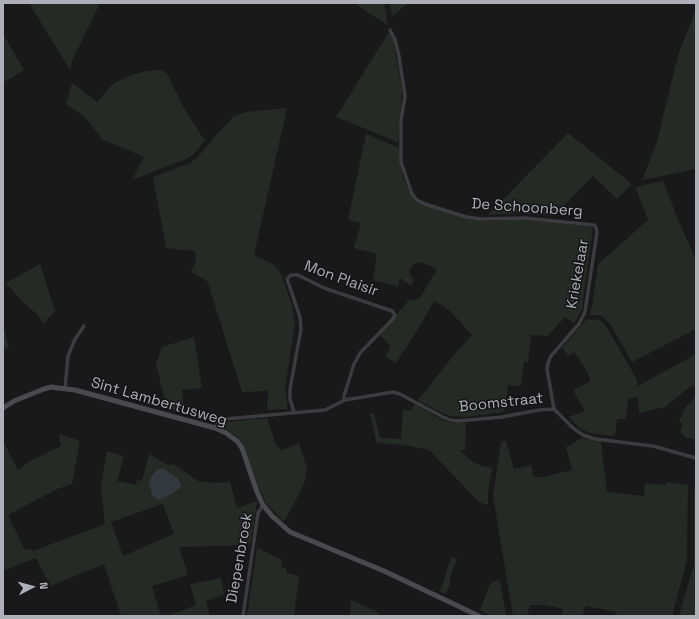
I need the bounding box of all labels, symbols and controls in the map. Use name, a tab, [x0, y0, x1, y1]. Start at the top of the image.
street label: De Schoonberg	[471, 195, 583, 221]
street label: Kriekelaar	[563, 238, 593, 310]
street label: Mon Plaisir	[301, 257, 381, 301]
street label: Sint Lambertusweg	[89, 374, 229, 430]
street label: Boomstraat	[458, 390, 544, 416]
street label: Diepenbroek	[223, 511, 257, 605]
north arrow	[12, 567, 52, 607]
text: N	[37, 581, 51, 590]

